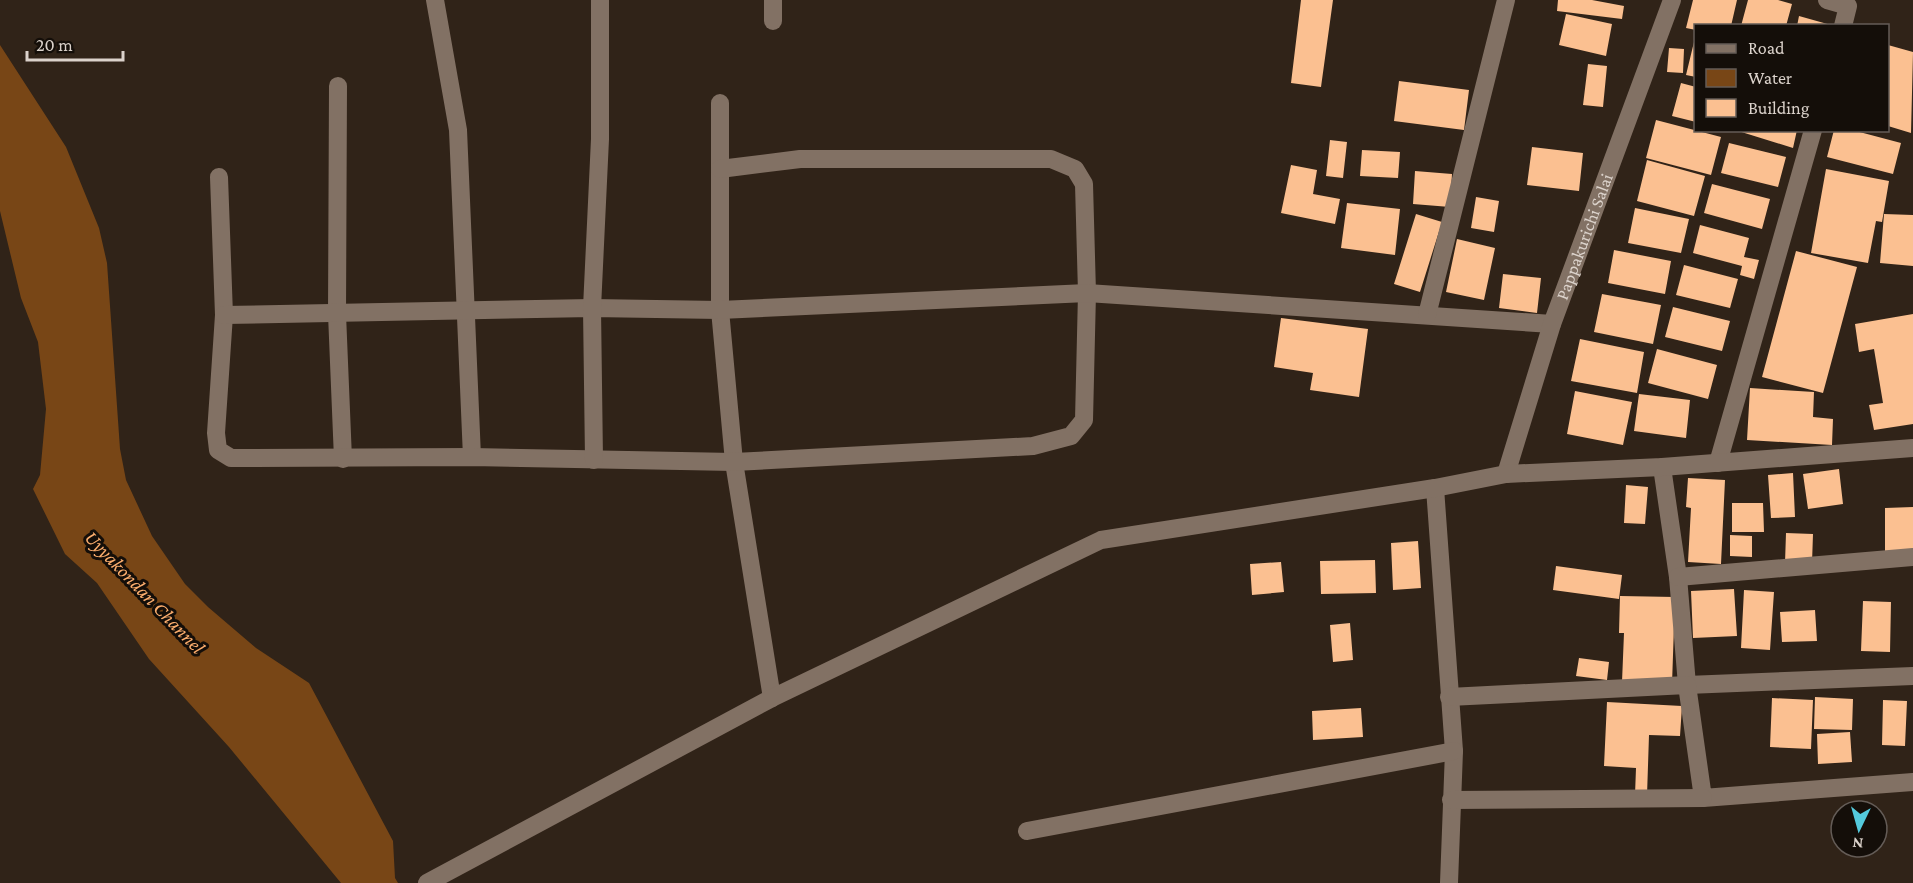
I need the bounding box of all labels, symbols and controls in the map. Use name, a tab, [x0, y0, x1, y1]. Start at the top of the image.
scale bar	[27, 24, 123, 62]
legend	[1694, 24, 1889, 132]
text: 20 m	[36, 35, 73, 55]
text: Road	[1748, 38, 1785, 58]
text: Water	[1748, 68, 1793, 88]
text: Building	[1748, 98, 1810, 118]
street label: Pappakurichi Salai	[1552, 170, 1617, 303]
water label: Uyyakondan Channel	[80, 526, 210, 660]
north arrow	[1829, 799, 1889, 859]
text: N	[1851, 834, 1864, 852]

